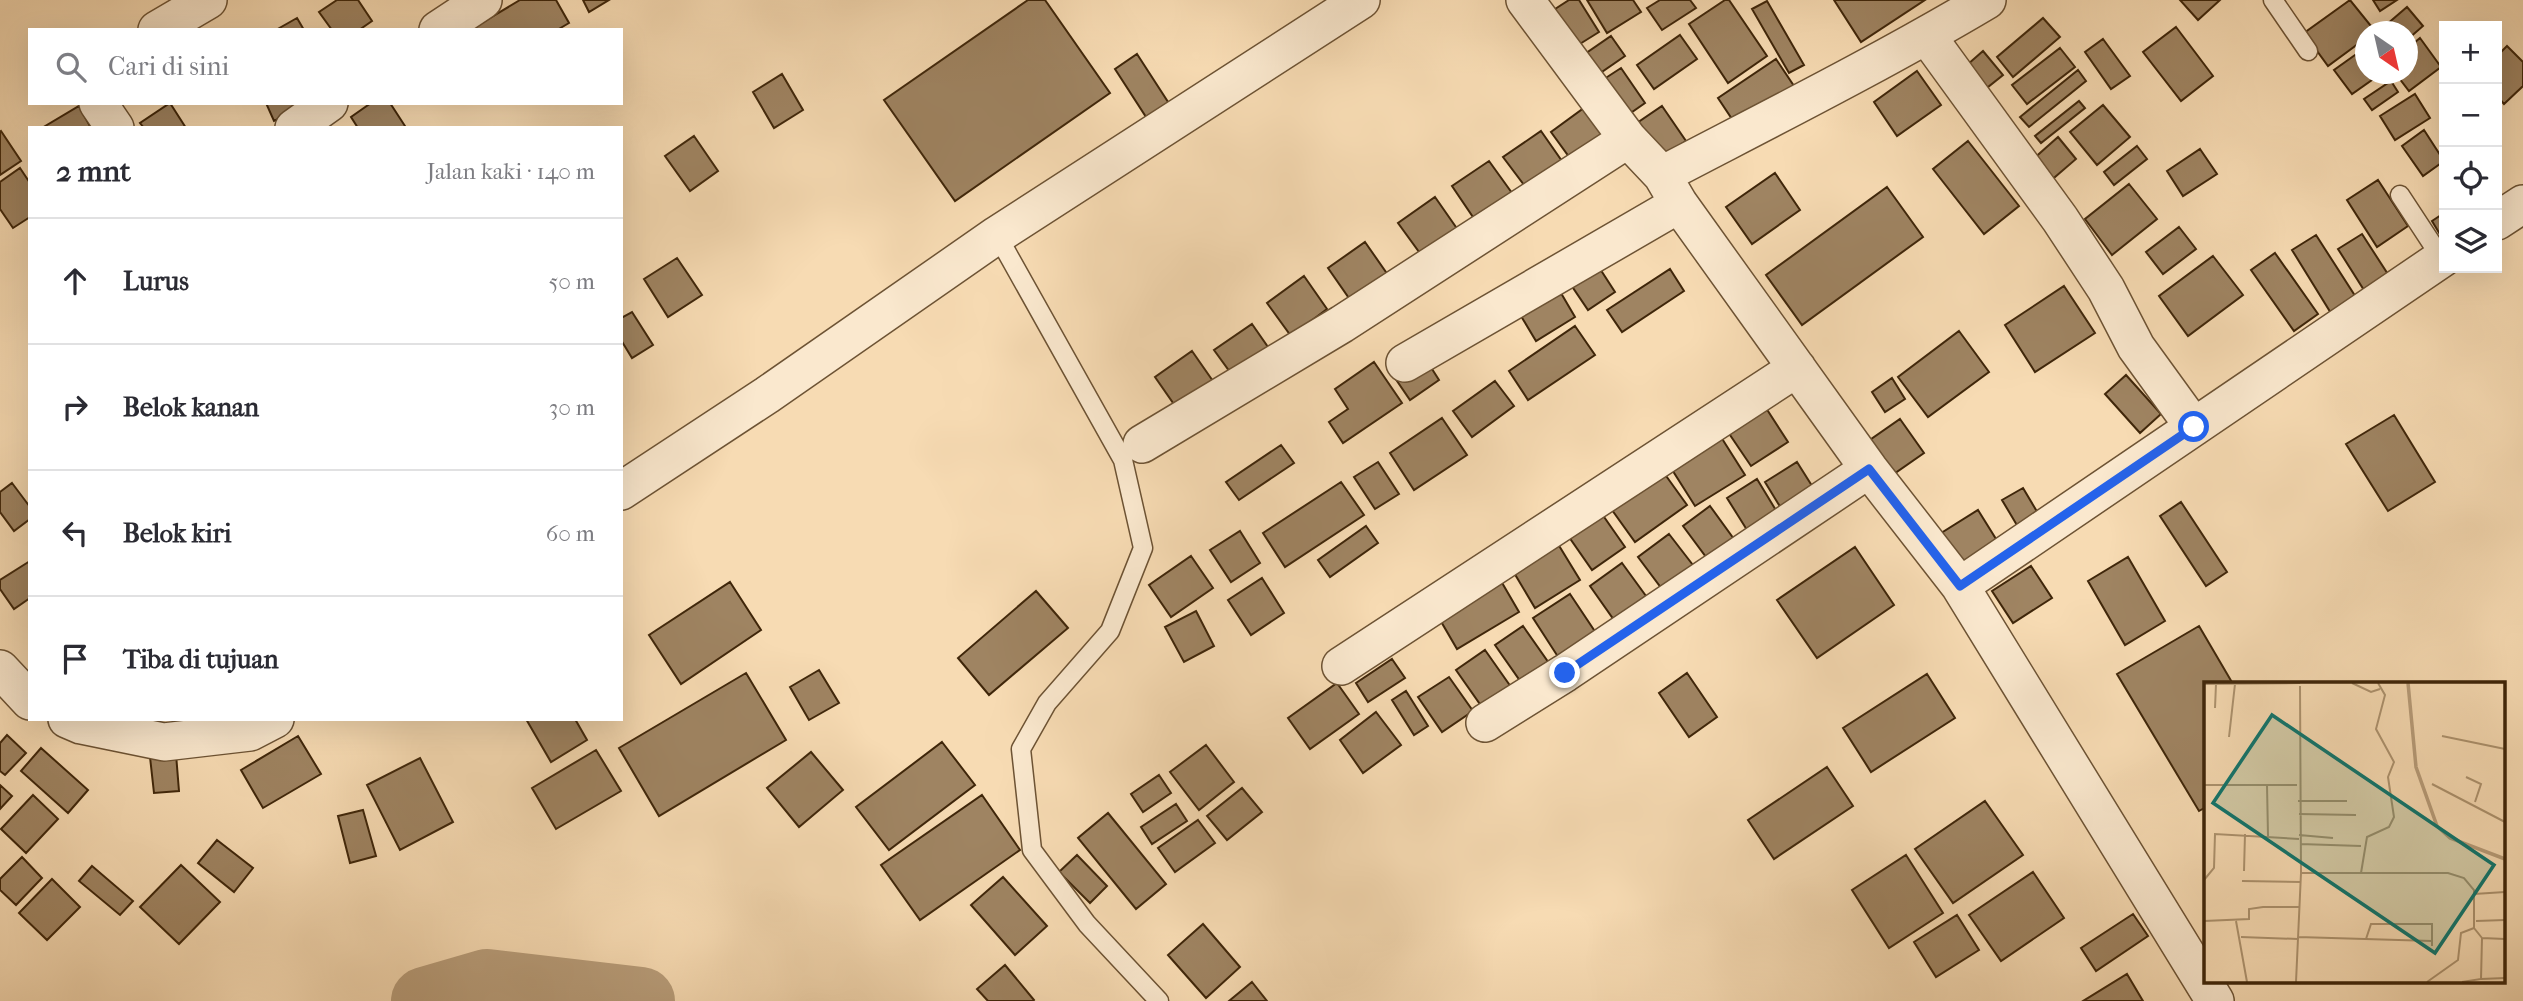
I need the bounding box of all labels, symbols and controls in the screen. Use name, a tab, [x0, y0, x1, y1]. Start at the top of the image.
north arrow	[2355, 21, 2418, 84]
map controls	[2439, 21, 2502, 273]
button: +	[2439, 21, 2502, 84]
search box	[28, 28, 623, 105]
icon: search	[52, 48, 90, 86]
text: Cari di sini	[108, 51, 229, 82]
button: −	[2439, 84, 2502, 147]
button: locate	[2439, 147, 2502, 210]
text: 2 mnt	[56, 154, 131, 189]
text: Jalan kaki · 140 m	[427, 158, 595, 185]
button: layers	[2439, 210, 2502, 273]
icon: ahead	[56, 262, 94, 300]
text: Lurus	[123, 266, 189, 297]
text: 50 m	[548, 268, 595, 295]
icon: right	[56, 388, 94, 426]
text: Belok kanan	[123, 392, 259, 423]
text: 30 m	[549, 394, 595, 421]
route start	[2178, 411, 2209, 442]
icon: left	[56, 514, 94, 552]
text: Belok kiri	[123, 518, 231, 549]
text: 60 m	[546, 520, 595, 547]
icon: arrive	[56, 640, 94, 678]
text: Tiba di tujuan	[123, 644, 279, 675]
route end	[1549, 657, 1580, 688]
inset map	[2204, 682, 2506, 984]

